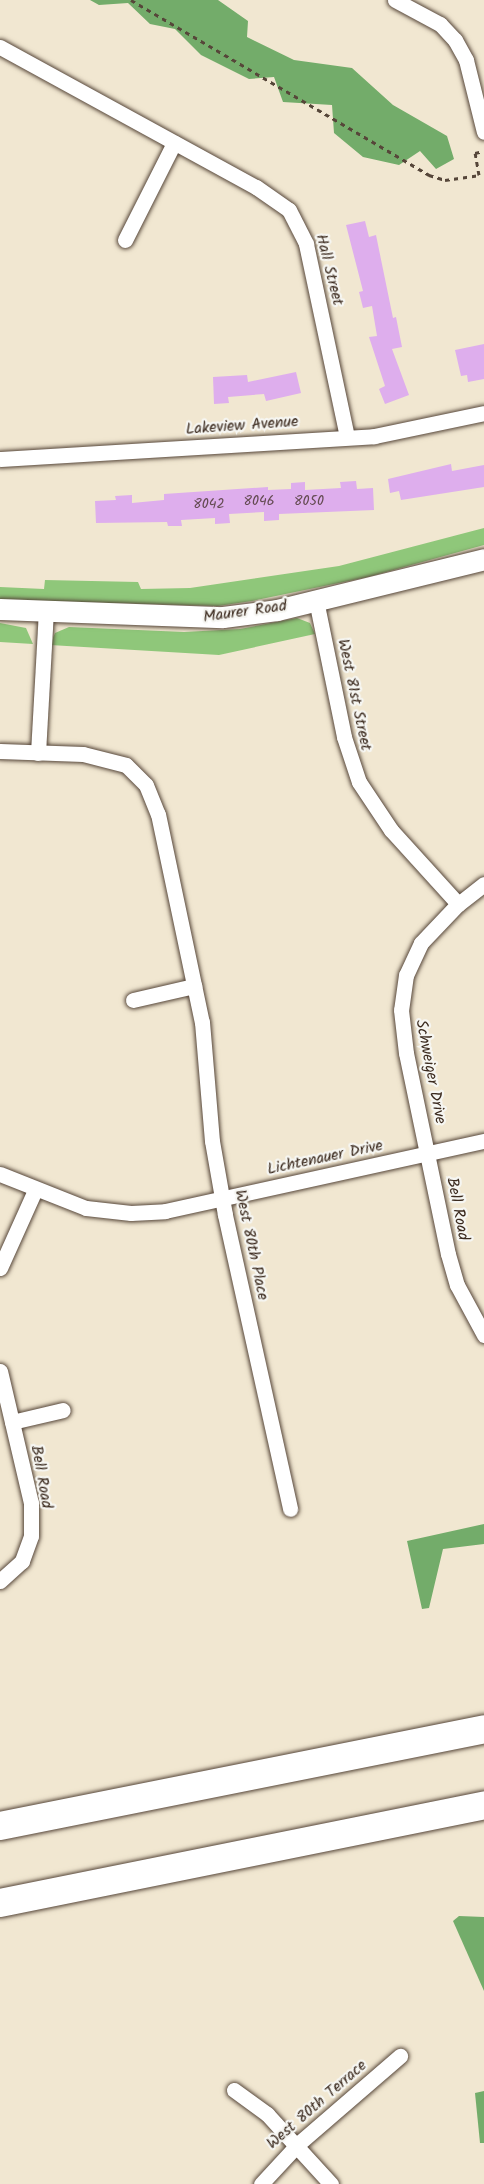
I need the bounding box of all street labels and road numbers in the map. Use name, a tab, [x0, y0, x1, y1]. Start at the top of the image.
street label: Hall Street	[311, 232, 347, 308]
street label: Lakeview Avenue	[185, 412, 299, 440]
street label: Maurer Road	[202, 597, 288, 627]
street label: West 81st Street	[333, 637, 375, 753]
street label: Schweiger Drive	[410, 1018, 450, 1126]
street label: Lichtenauer Drive	[265, 1136, 385, 1180]
street label: Bell Road	[441, 1176, 473, 1242]
street label: West 80th Place	[230, 1188, 272, 1302]
street label: Bell Road	[26, 1444, 56, 1510]
street label: West 80th Terrace	[263, 2056, 371, 2154]

